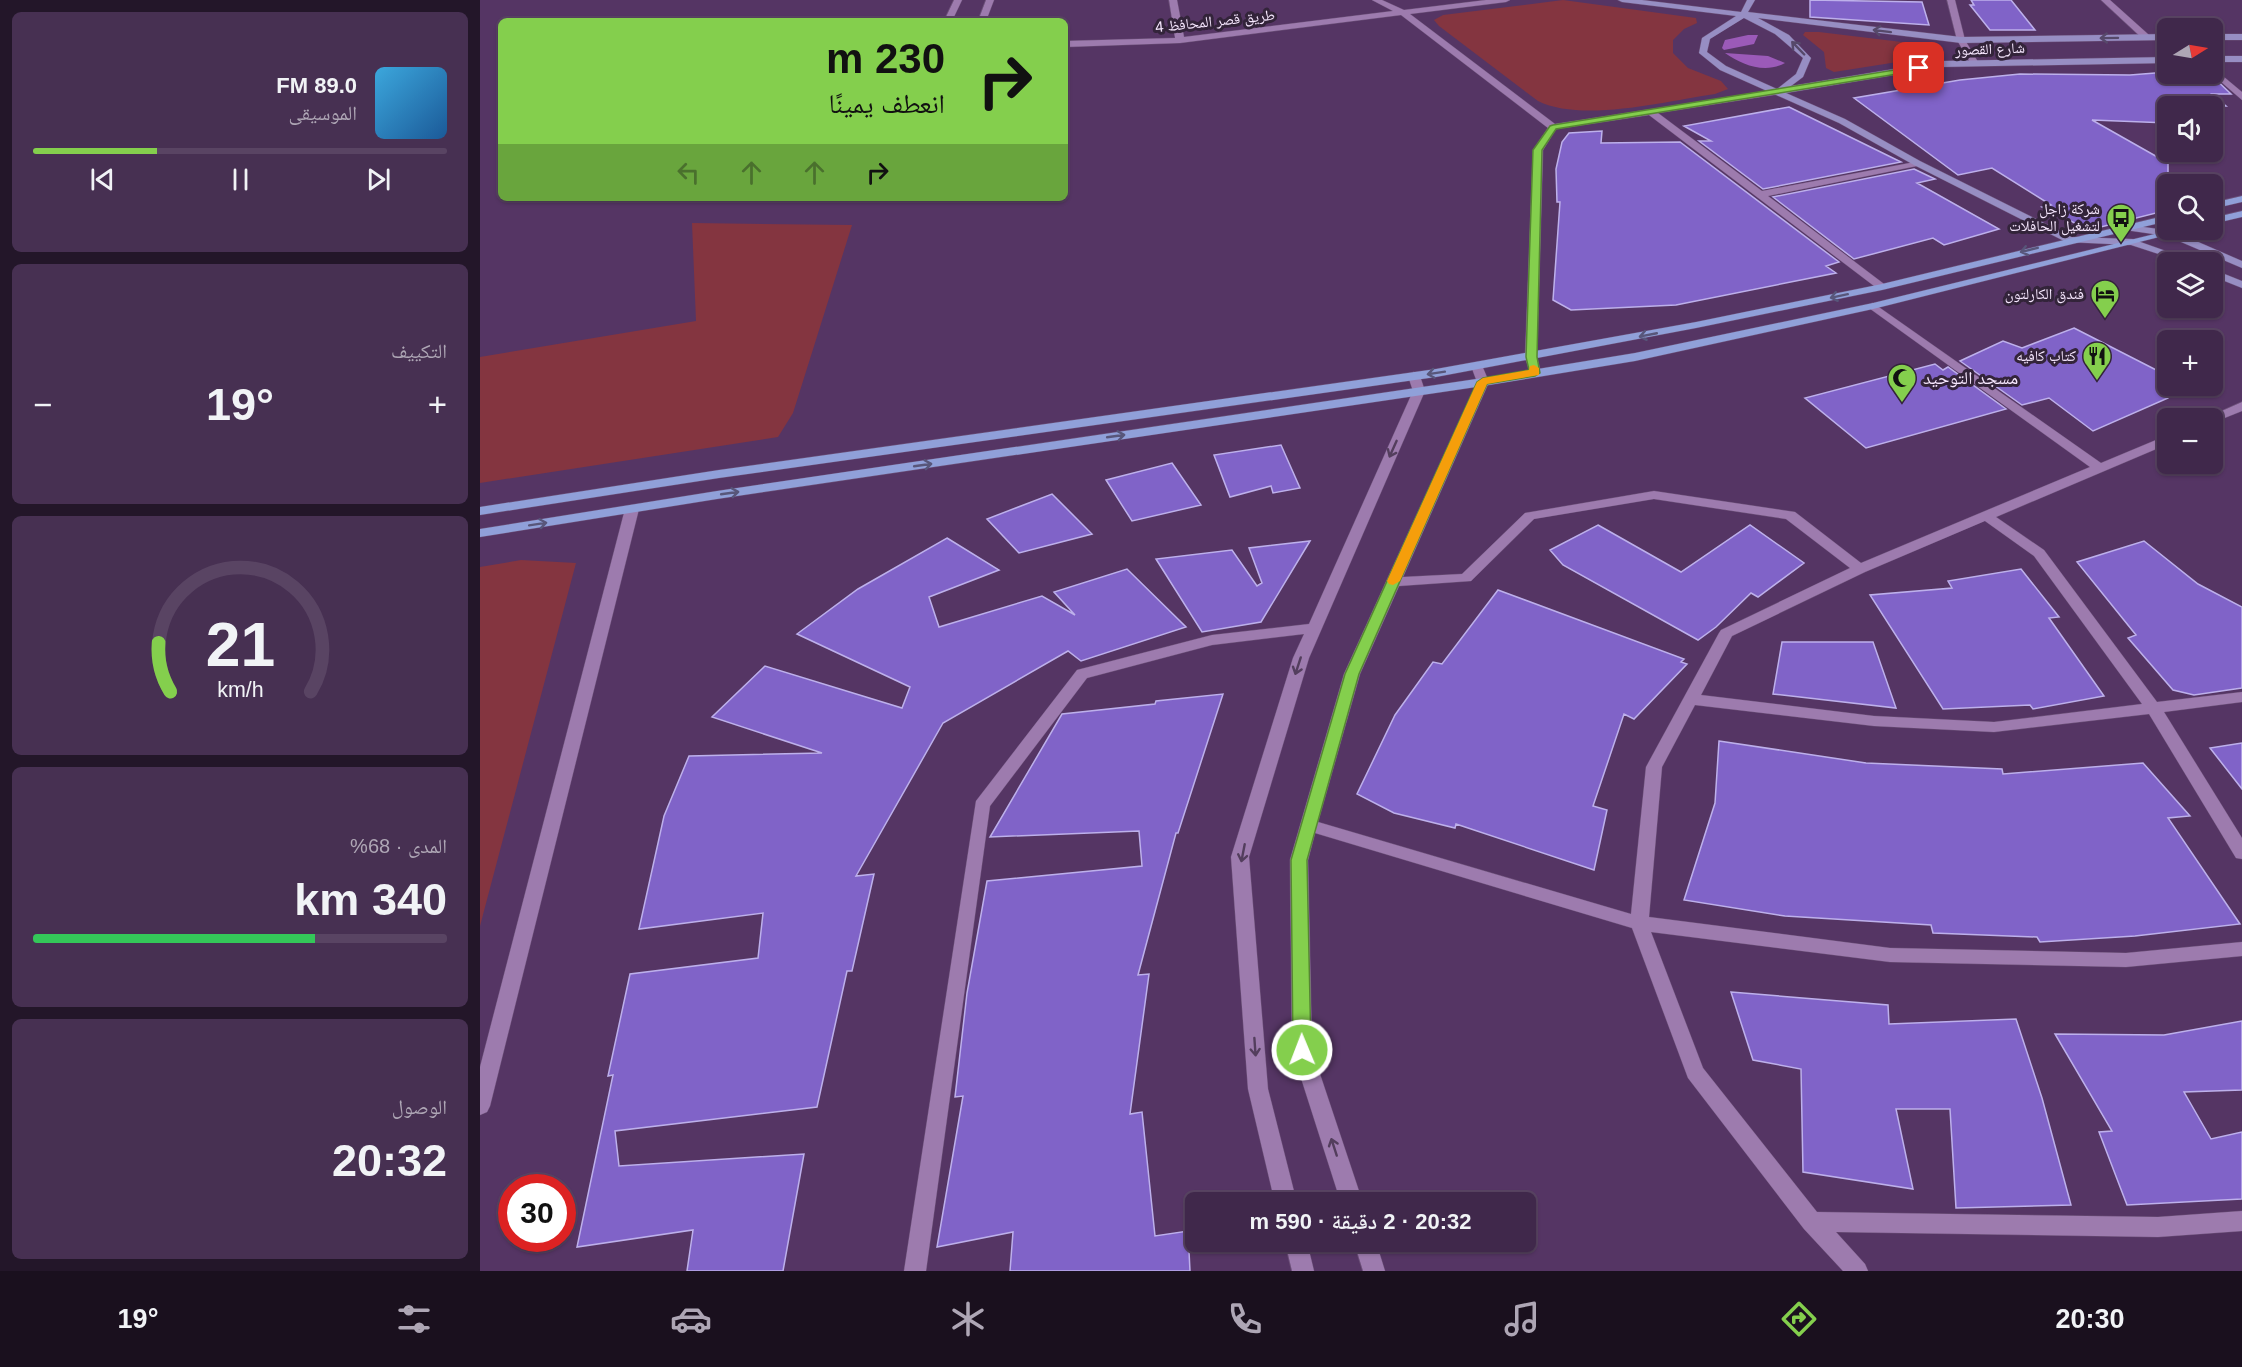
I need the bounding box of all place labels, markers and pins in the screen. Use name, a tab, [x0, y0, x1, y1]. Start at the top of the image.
pin	[1893, 42, 1944, 93]
place label: شركة زاجل لتشغيل الحافلات	[2009, 200, 2100, 236]
bus stop icon: شركة زاجل لتشغيل الحافلات	[2105, 202, 2137, 244]
hotel icon: فندق الكارلتون	[2089, 278, 2121, 320]
place label: فندق الكارلتون	[2005, 285, 2084, 304]
restaurant icon: كتاب كافيه	[2081, 340, 2113, 382]
place label: كتاب كافيه	[2016, 347, 2076, 364]
mosque icon: مسجد التوحيد	[1886, 362, 1918, 404]
place label: مسجد التوحيد	[1923, 368, 2018, 388]

